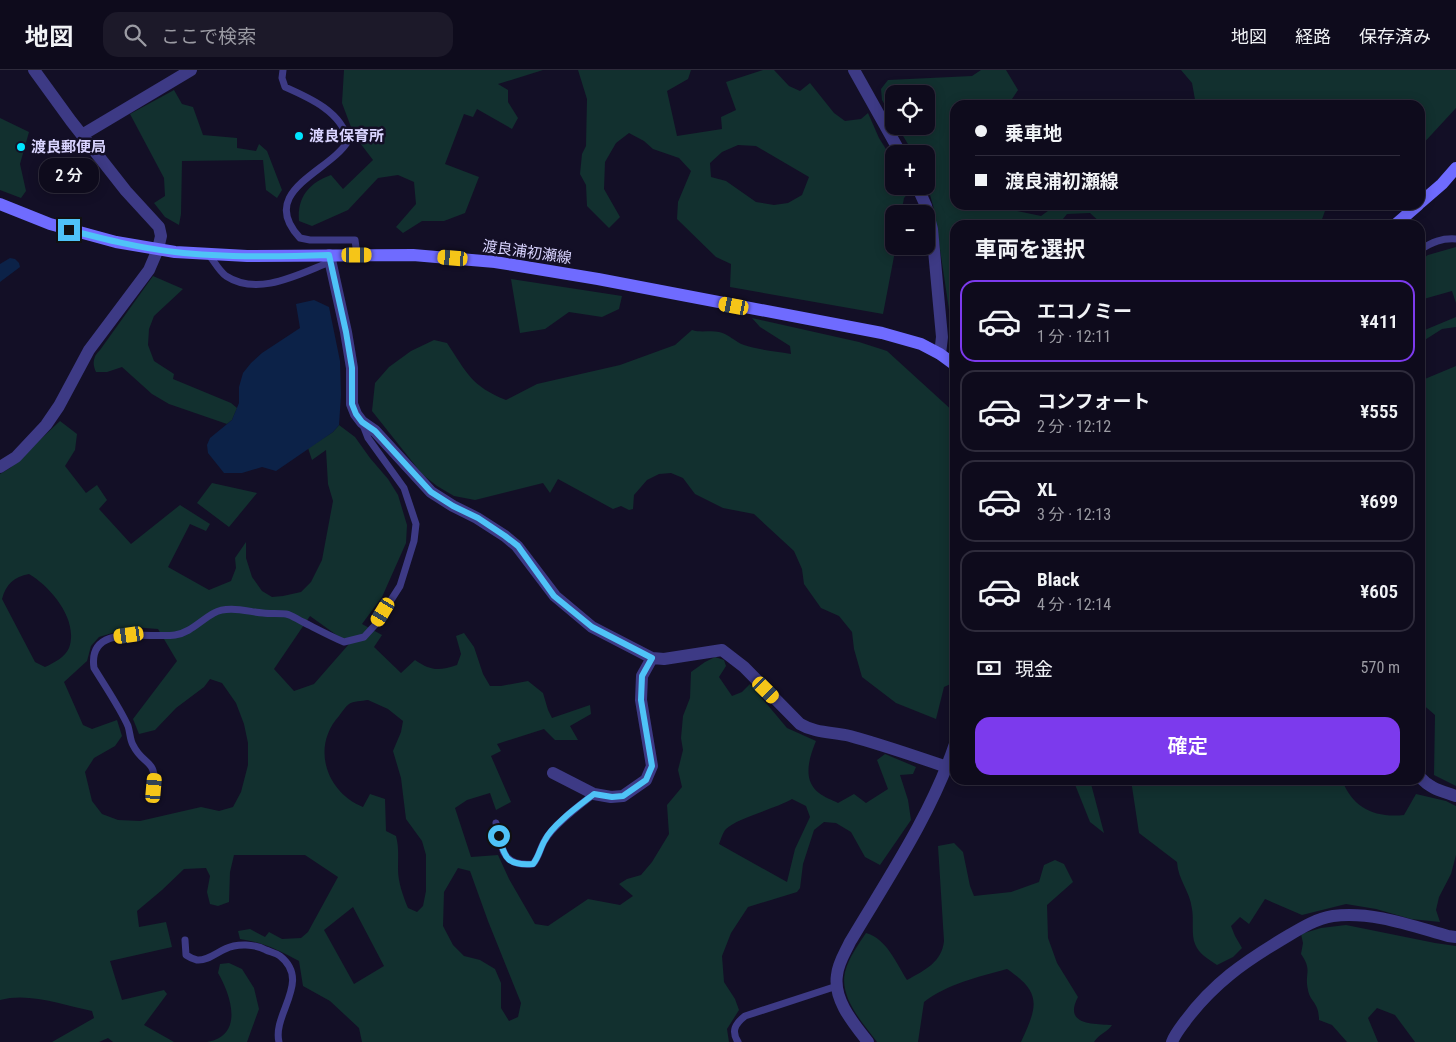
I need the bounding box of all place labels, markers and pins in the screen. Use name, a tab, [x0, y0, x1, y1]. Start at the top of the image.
place label: 渡良保育所	[309, 127, 384, 145]
marker: 渡良保育所	[293, 130, 305, 142]
place label: 渡良郵便局	[31, 138, 106, 156]
marker: 渡良郵便局	[15, 141, 27, 153]

